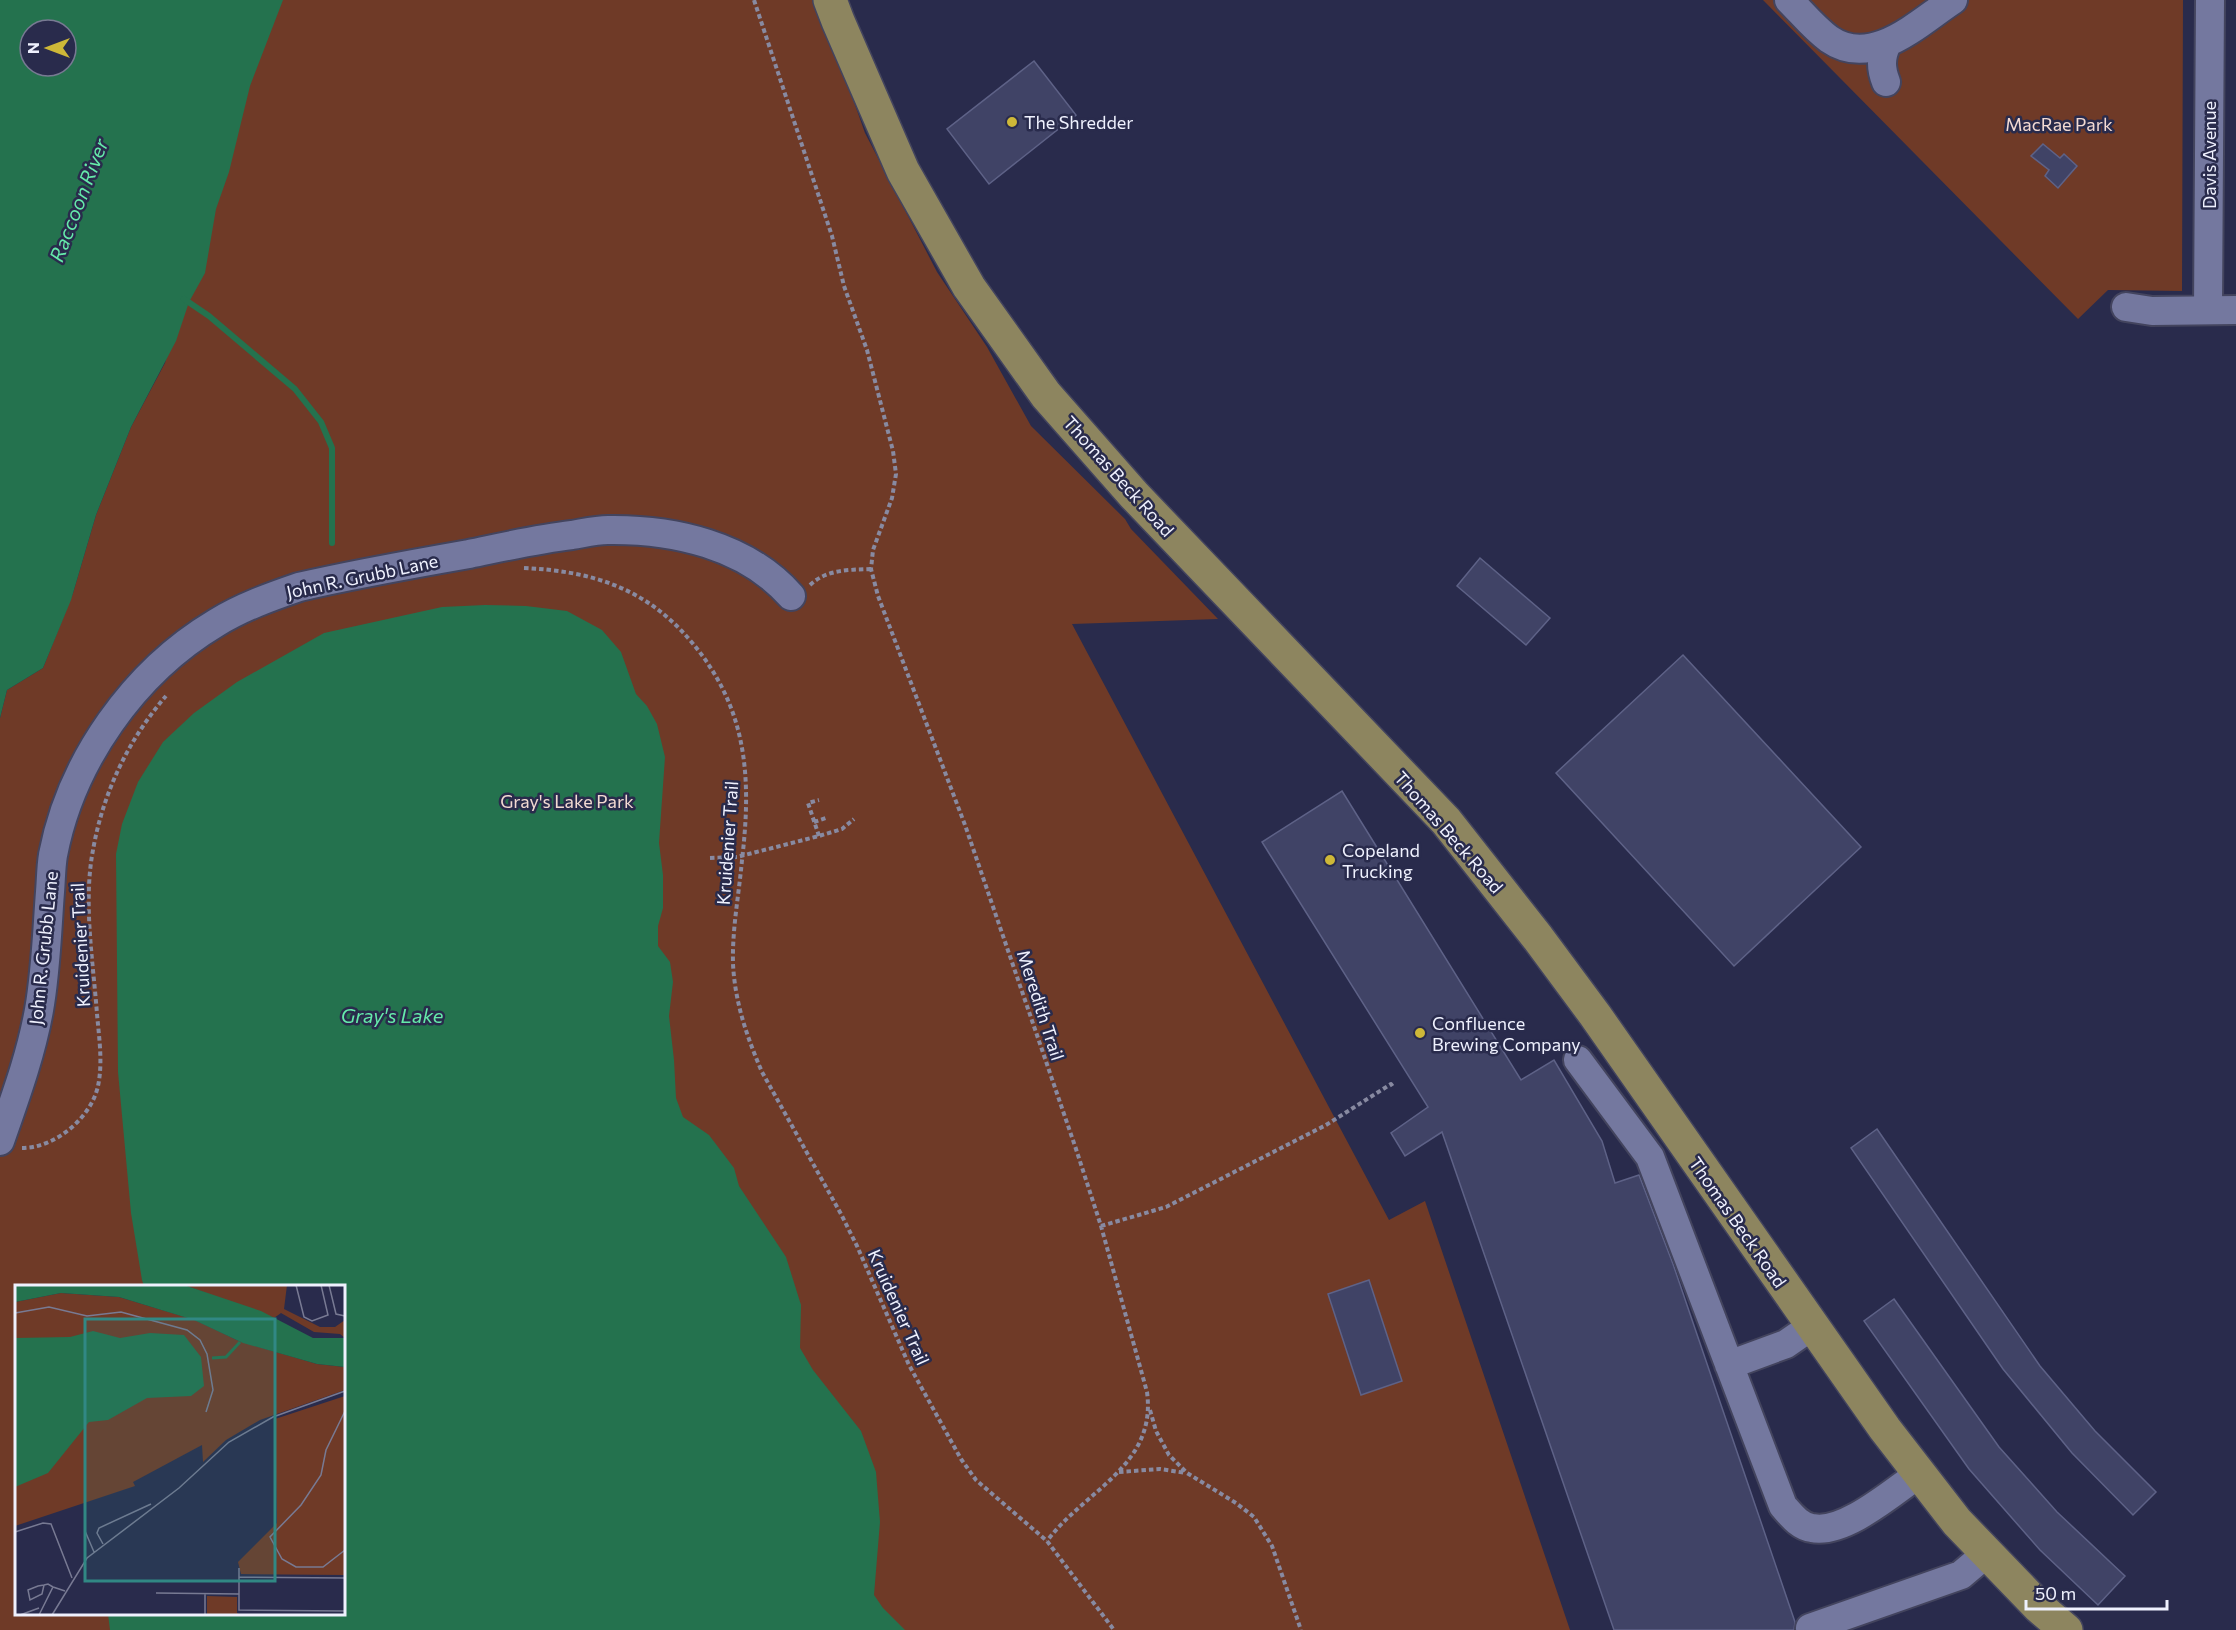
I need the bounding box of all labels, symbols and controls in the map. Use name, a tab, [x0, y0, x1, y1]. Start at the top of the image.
north arrow	[18, 18, 78, 78]
text: N	[23, 42, 42, 54]
street label: Davis Avenue	[2198, 101, 2220, 209]
place label: The Shredder	[1024, 111, 1134, 133]
park label: MacRae Park	[2005, 113, 2113, 135]
marker: The Shredder	[1005, 115, 1019, 129]
water label: Raccoon River	[44, 134, 113, 265]
street label: Thomas Beck Road	[1059, 411, 1179, 541]
street label: John R. Grubb Lane	[284, 549, 440, 603]
street label: Thomas Beck Road	[1390, 766, 1508, 898]
street label: Kruidenier Trail	[712, 780, 742, 906]
park label: Gray's Lake Park	[500, 790, 634, 812]
place label: Copeland Trucking	[1342, 839, 1420, 882]
marker: Copeland Trucking	[1323, 853, 1337, 867]
street label: John R. Grubb Lane	[24, 870, 62, 1026]
street label: Kruidenier Trail	[66, 882, 94, 1008]
street label: Meredith Trail	[1013, 947, 1069, 1063]
water label: Gray's Lake	[341, 1003, 444, 1027]
place label: Confluence Brewing Company	[1432, 1012, 1581, 1055]
marker: Confluence Brewing Company	[1413, 1026, 1427, 1040]
street label: Thomas Beck Road	[1685, 1152, 1791, 1292]
street label: Kruidenier Trail	[864, 1246, 934, 1368]
inset map	[15, 1285, 345, 1615]
scale bar	[2026, 1573, 2167, 1611]
text: 50 m	[2035, 1582, 2076, 1604]

